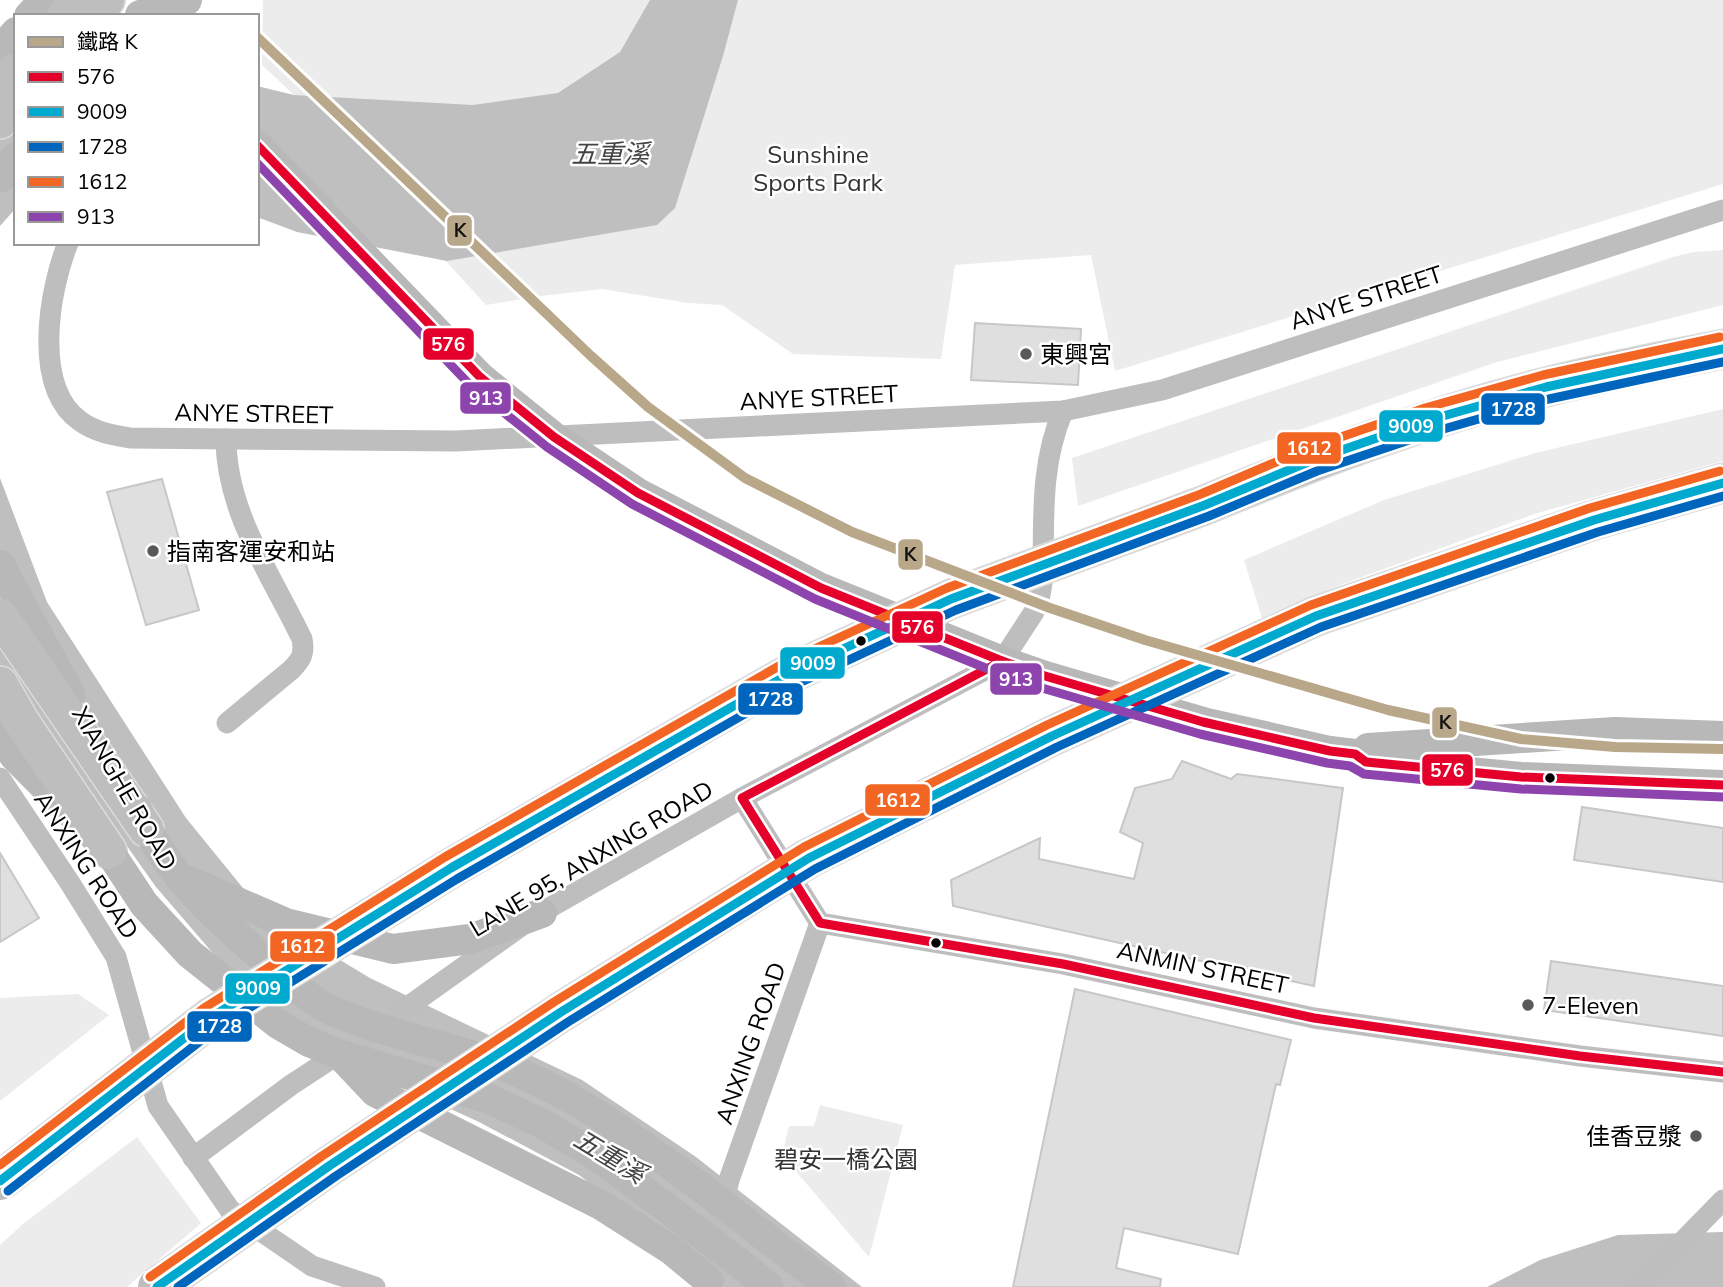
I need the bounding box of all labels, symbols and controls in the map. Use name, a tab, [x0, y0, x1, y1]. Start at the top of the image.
legend	[14, 14, 259, 245]
text: 鐵路 K	[77, 28, 138, 54]
text: 576	[77, 63, 115, 89]
text: 9009	[77, 98, 127, 124]
text: 1728	[77, 133, 127, 159]
water label: 五重溪	[571, 137, 653, 170]
park label: Sunshine Sports Park	[753, 139, 883, 197]
text: 1612	[77, 168, 127, 194]
text: 913	[77, 203, 115, 229]
line badge: K	[446, 214, 473, 247]
text: K	[454, 218, 468, 242]
street label: ANYE STREET	[1286, 258, 1447, 336]
line badge: 576	[422, 327, 475, 361]
text: 576	[431, 332, 465, 356]
place label: 東興宮	[1040, 339, 1112, 369]
marker: 東興宮	[1018, 346, 1034, 362]
street label: ANYE STREET	[739, 378, 900, 416]
line badge: 913	[459, 381, 512, 415]
text: 913	[469, 386, 503, 410]
line badge: 1728	[1480, 392, 1546, 426]
street label: ANYE STREET	[174, 397, 334, 429]
text: 1728	[1490, 397, 1536, 421]
line badge: 9009	[1378, 409, 1444, 443]
text: 9009	[1388, 414, 1434, 438]
line badge: 1612	[1276, 431, 1342, 465]
text: 1612	[1286, 436, 1332, 460]
place label: 指南客運安和站	[167, 536, 335, 566]
line badge: K	[897, 538, 924, 571]
text: K	[904, 542, 918, 566]
marker: 指南客運安和站	[145, 543, 161, 559]
line badge: 576	[891, 610, 944, 644]
text: 576	[900, 615, 934, 639]
unlabelled marker	[854, 634, 868, 648]
line badge: 9009	[779, 646, 846, 680]
text: 9009	[790, 651, 836, 675]
line badge: 913	[989, 662, 1043, 696]
text: 913	[999, 667, 1033, 691]
line badge: 1728	[737, 682, 804, 716]
text: 1728	[747, 687, 793, 711]
street label: XIANGHE ROAD	[66, 701, 184, 875]
line badge: K	[1431, 706, 1458, 739]
text: K	[1439, 710, 1453, 734]
line badge: 576	[1421, 753, 1474, 787]
text: 576	[1430, 758, 1464, 782]
unlabelled marker	[1543, 771, 1557, 785]
street label: LANE 95, ANXING ROAD	[464, 773, 718, 943]
line badge: 1612	[864, 783, 931, 817]
street label: ANXING ROAD	[28, 786, 146, 944]
text: 1612	[875, 788, 921, 812]
line badge: 1612	[269, 930, 336, 963]
text: 1612	[279, 934, 325, 958]
street label: ANMIN STREET	[1114, 934, 1292, 1000]
unlabelled marker	[929, 936, 943, 950]
street label: ANXING ROAD	[708, 958, 792, 1128]
line badge: 9009	[224, 972, 291, 1005]
text: 9009	[235, 976, 281, 1000]
place label: 7-Eleven	[1542, 990, 1639, 1020]
marker: 7-Eleven	[1520, 997, 1536, 1013]
line badge: 1728	[186, 1010, 253, 1043]
text: 1728	[196, 1014, 242, 1038]
place label: 佳香豆漿	[1586, 1121, 1682, 1151]
water label: 五重溪	[568, 1122, 655, 1192]
marker: 佳香豆漿	[1688, 1128, 1704, 1144]
park label: 碧安一橋公園	[774, 1144, 918, 1174]

